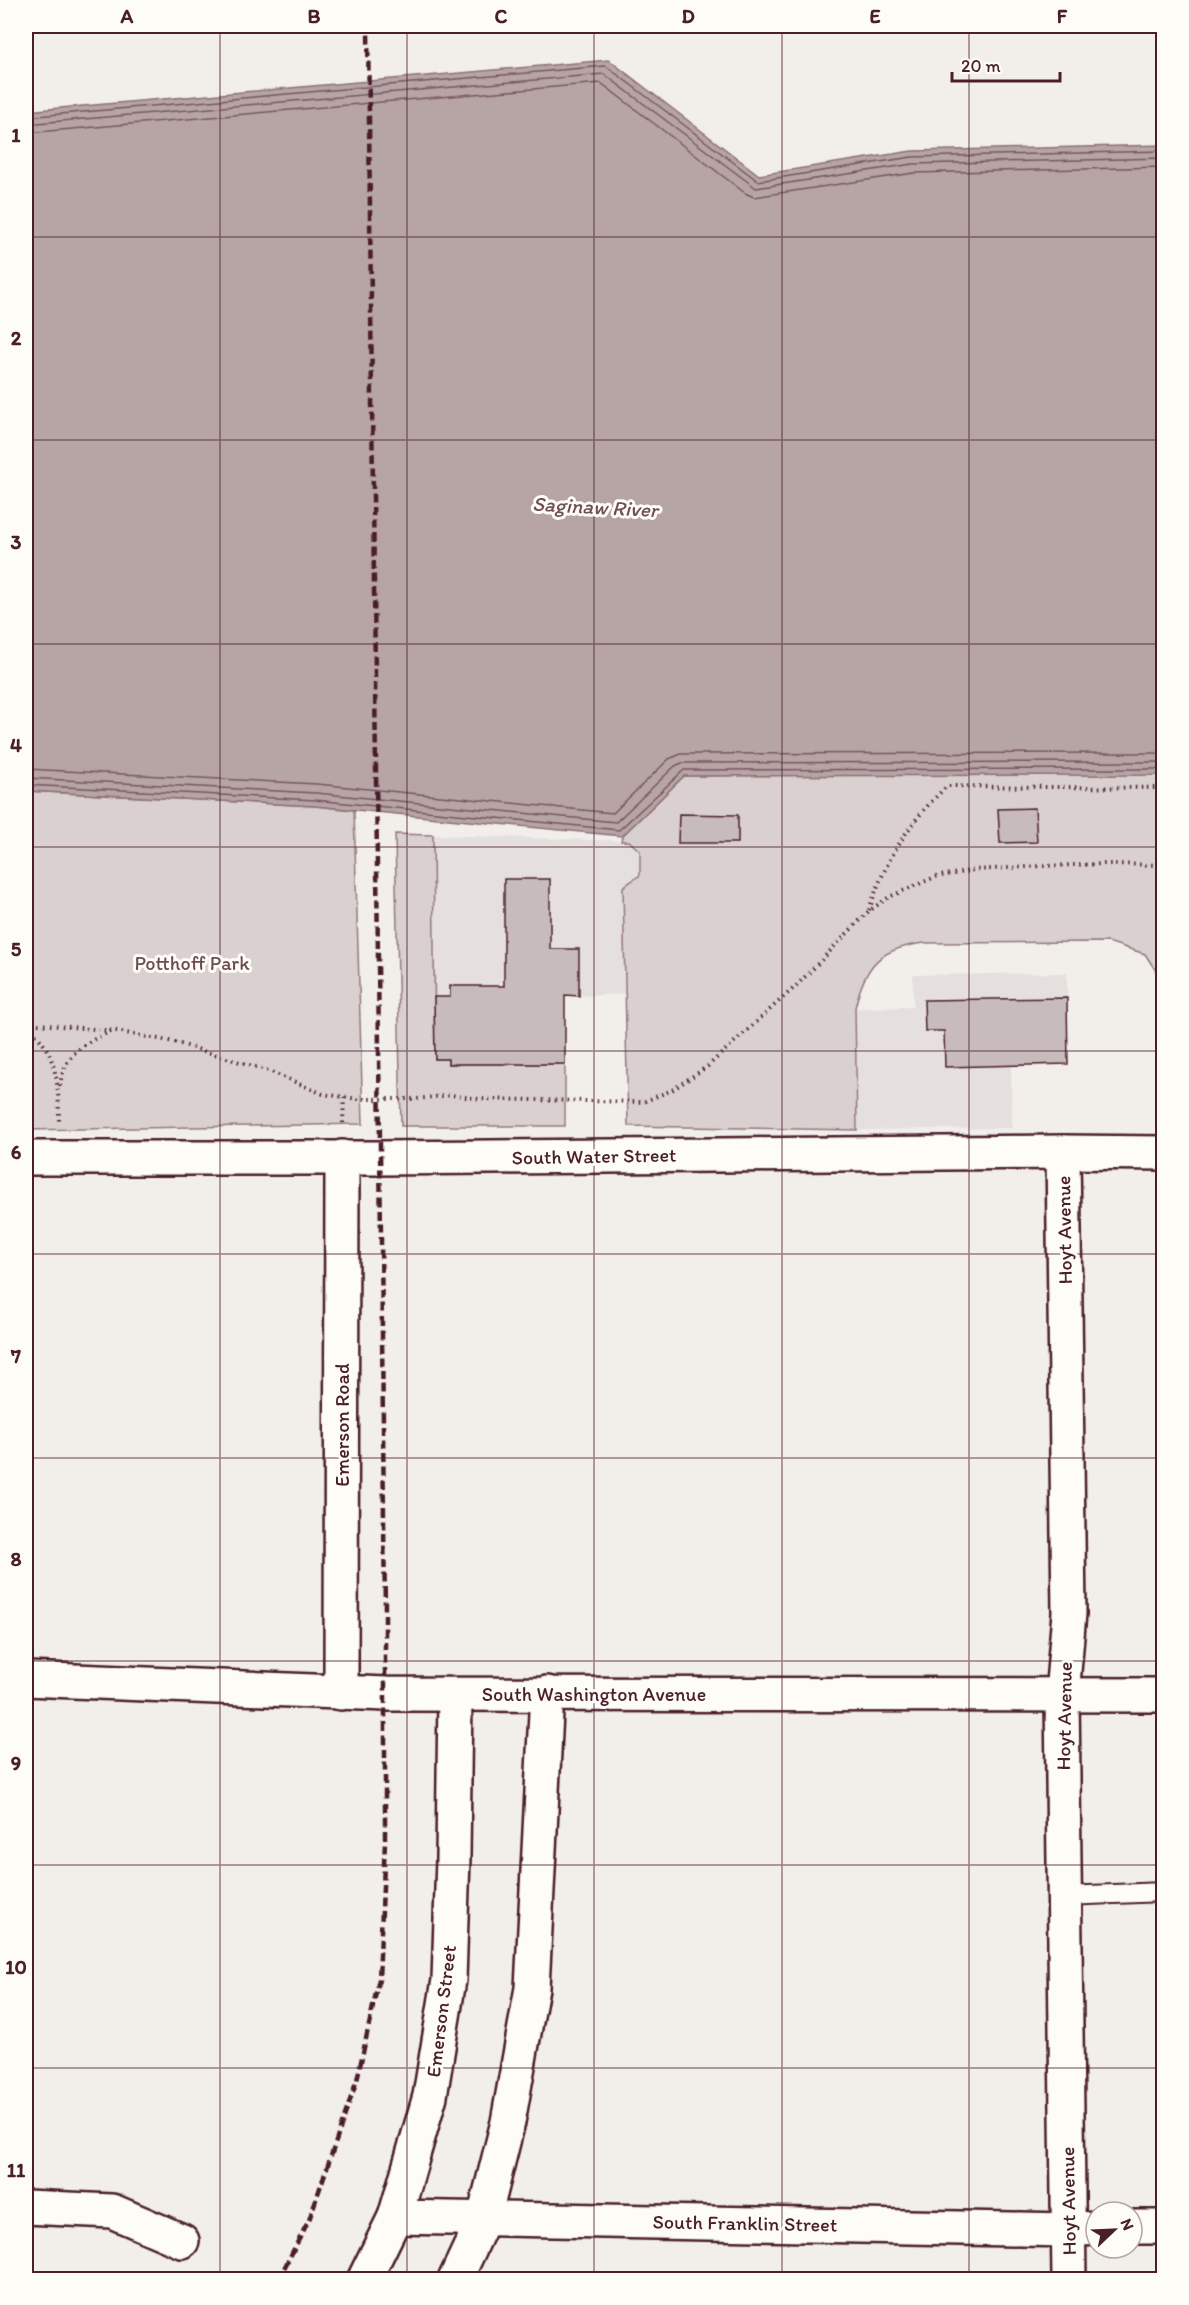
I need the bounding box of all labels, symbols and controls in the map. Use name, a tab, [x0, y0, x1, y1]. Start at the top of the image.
text: A	[120, 4, 134, 28]
text: B	[308, 4, 321, 28]
text: C	[495, 4, 508, 28]
text: D	[681, 4, 695, 28]
text: E	[869, 4, 881, 28]
text: F	[1057, 4, 1068, 28]
scale bar	[952, 45, 1060, 83]
text: 20 m	[961, 55, 1001, 77]
text: 1	[11, 123, 21, 147]
text: 2	[11, 326, 22, 350]
water label: Saginaw River	[532, 491, 661, 522]
text: 3	[11, 530, 22, 554]
text: 4	[10, 733, 22, 757]
text: 5	[11, 937, 22, 961]
park label: Potthoff Park	[135, 951, 250, 975]
text: 6	[11, 1140, 22, 1164]
street label: South Water Street	[511, 1143, 677, 1169]
street label: Hoyt Avenue	[1051, 1175, 1077, 1285]
text: 7	[10, 1344, 21, 1368]
street label: Emerson Road	[330, 1363, 354, 1487]
text: 8	[11, 1547, 22, 1571]
street label: Hoyt Avenue	[1051, 1661, 1077, 1771]
street label: South Washington Avenue	[482, 1682, 706, 1706]
text: 9	[11, 1751, 21, 1775]
street label: Emerson Street	[421, 1943, 461, 2079]
text: 10	[5, 1955, 27, 1979]
street label: Hoyt Avenue	[1055, 2146, 1081, 2256]
text: 11	[7, 2158, 26, 2182]
north arrow	[1084, 2200, 1144, 2260]
street label: South Franklin Street	[652, 2209, 838, 2237]
text: N	[1116, 2216, 1138, 2233]

